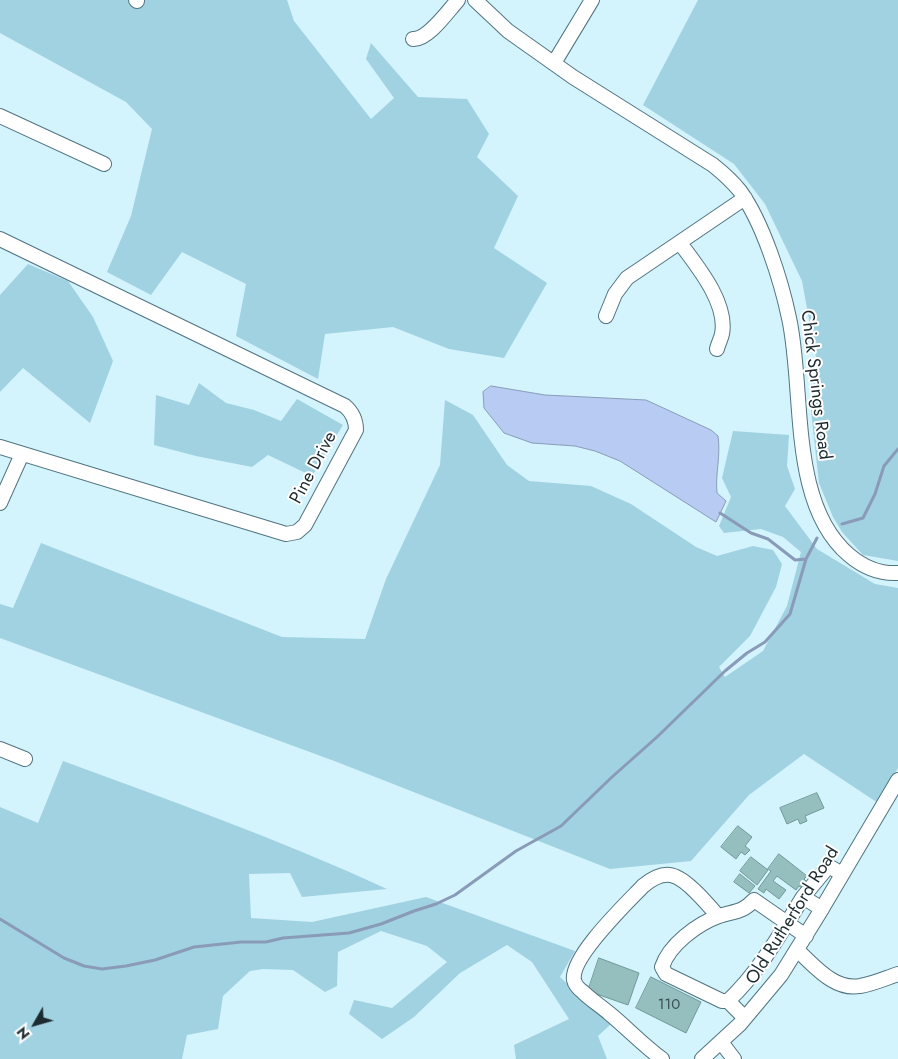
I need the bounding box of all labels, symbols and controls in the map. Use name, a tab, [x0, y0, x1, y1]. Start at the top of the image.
street label: Chick Springs Road	[795, 309, 835, 461]
street label: Pine Drive	[286, 428, 342, 508]
street label: Old Rutherford Road	[742, 843, 844, 989]
house number: 110	[658, 996, 680, 1014]
north arrow	[10, 999, 60, 1049]
text: N	[12, 1023, 34, 1044]

